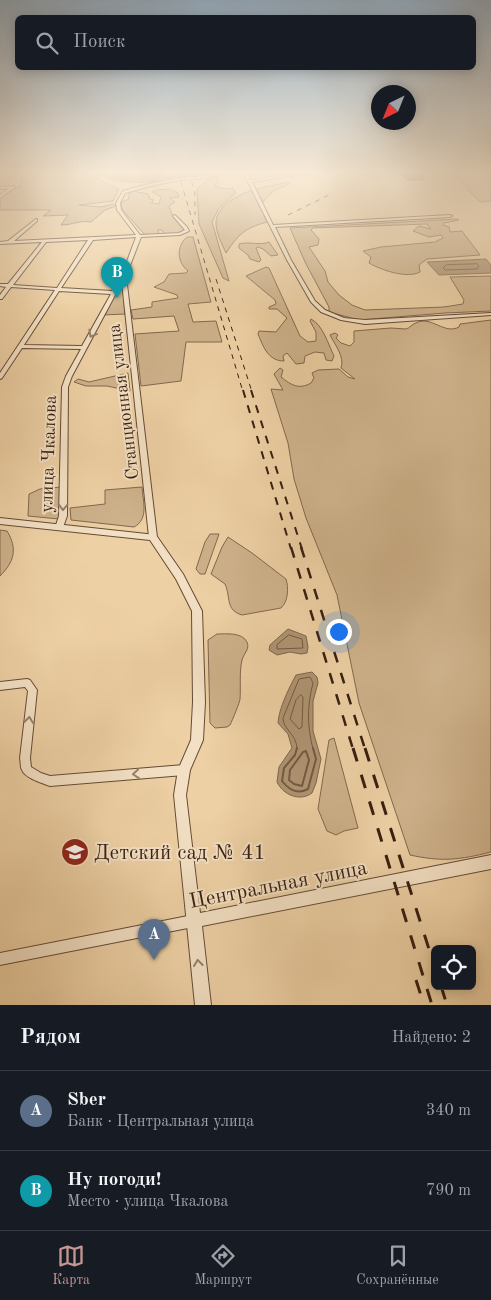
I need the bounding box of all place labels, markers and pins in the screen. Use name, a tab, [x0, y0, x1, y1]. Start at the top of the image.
pin: B	[101, 257, 133, 298]
school or university icon: Детский сад № 41	[60, 837, 90, 867]
place label: Детский сад № 41	[94, 843, 266, 864]
pin: A	[138, 919, 170, 960]

